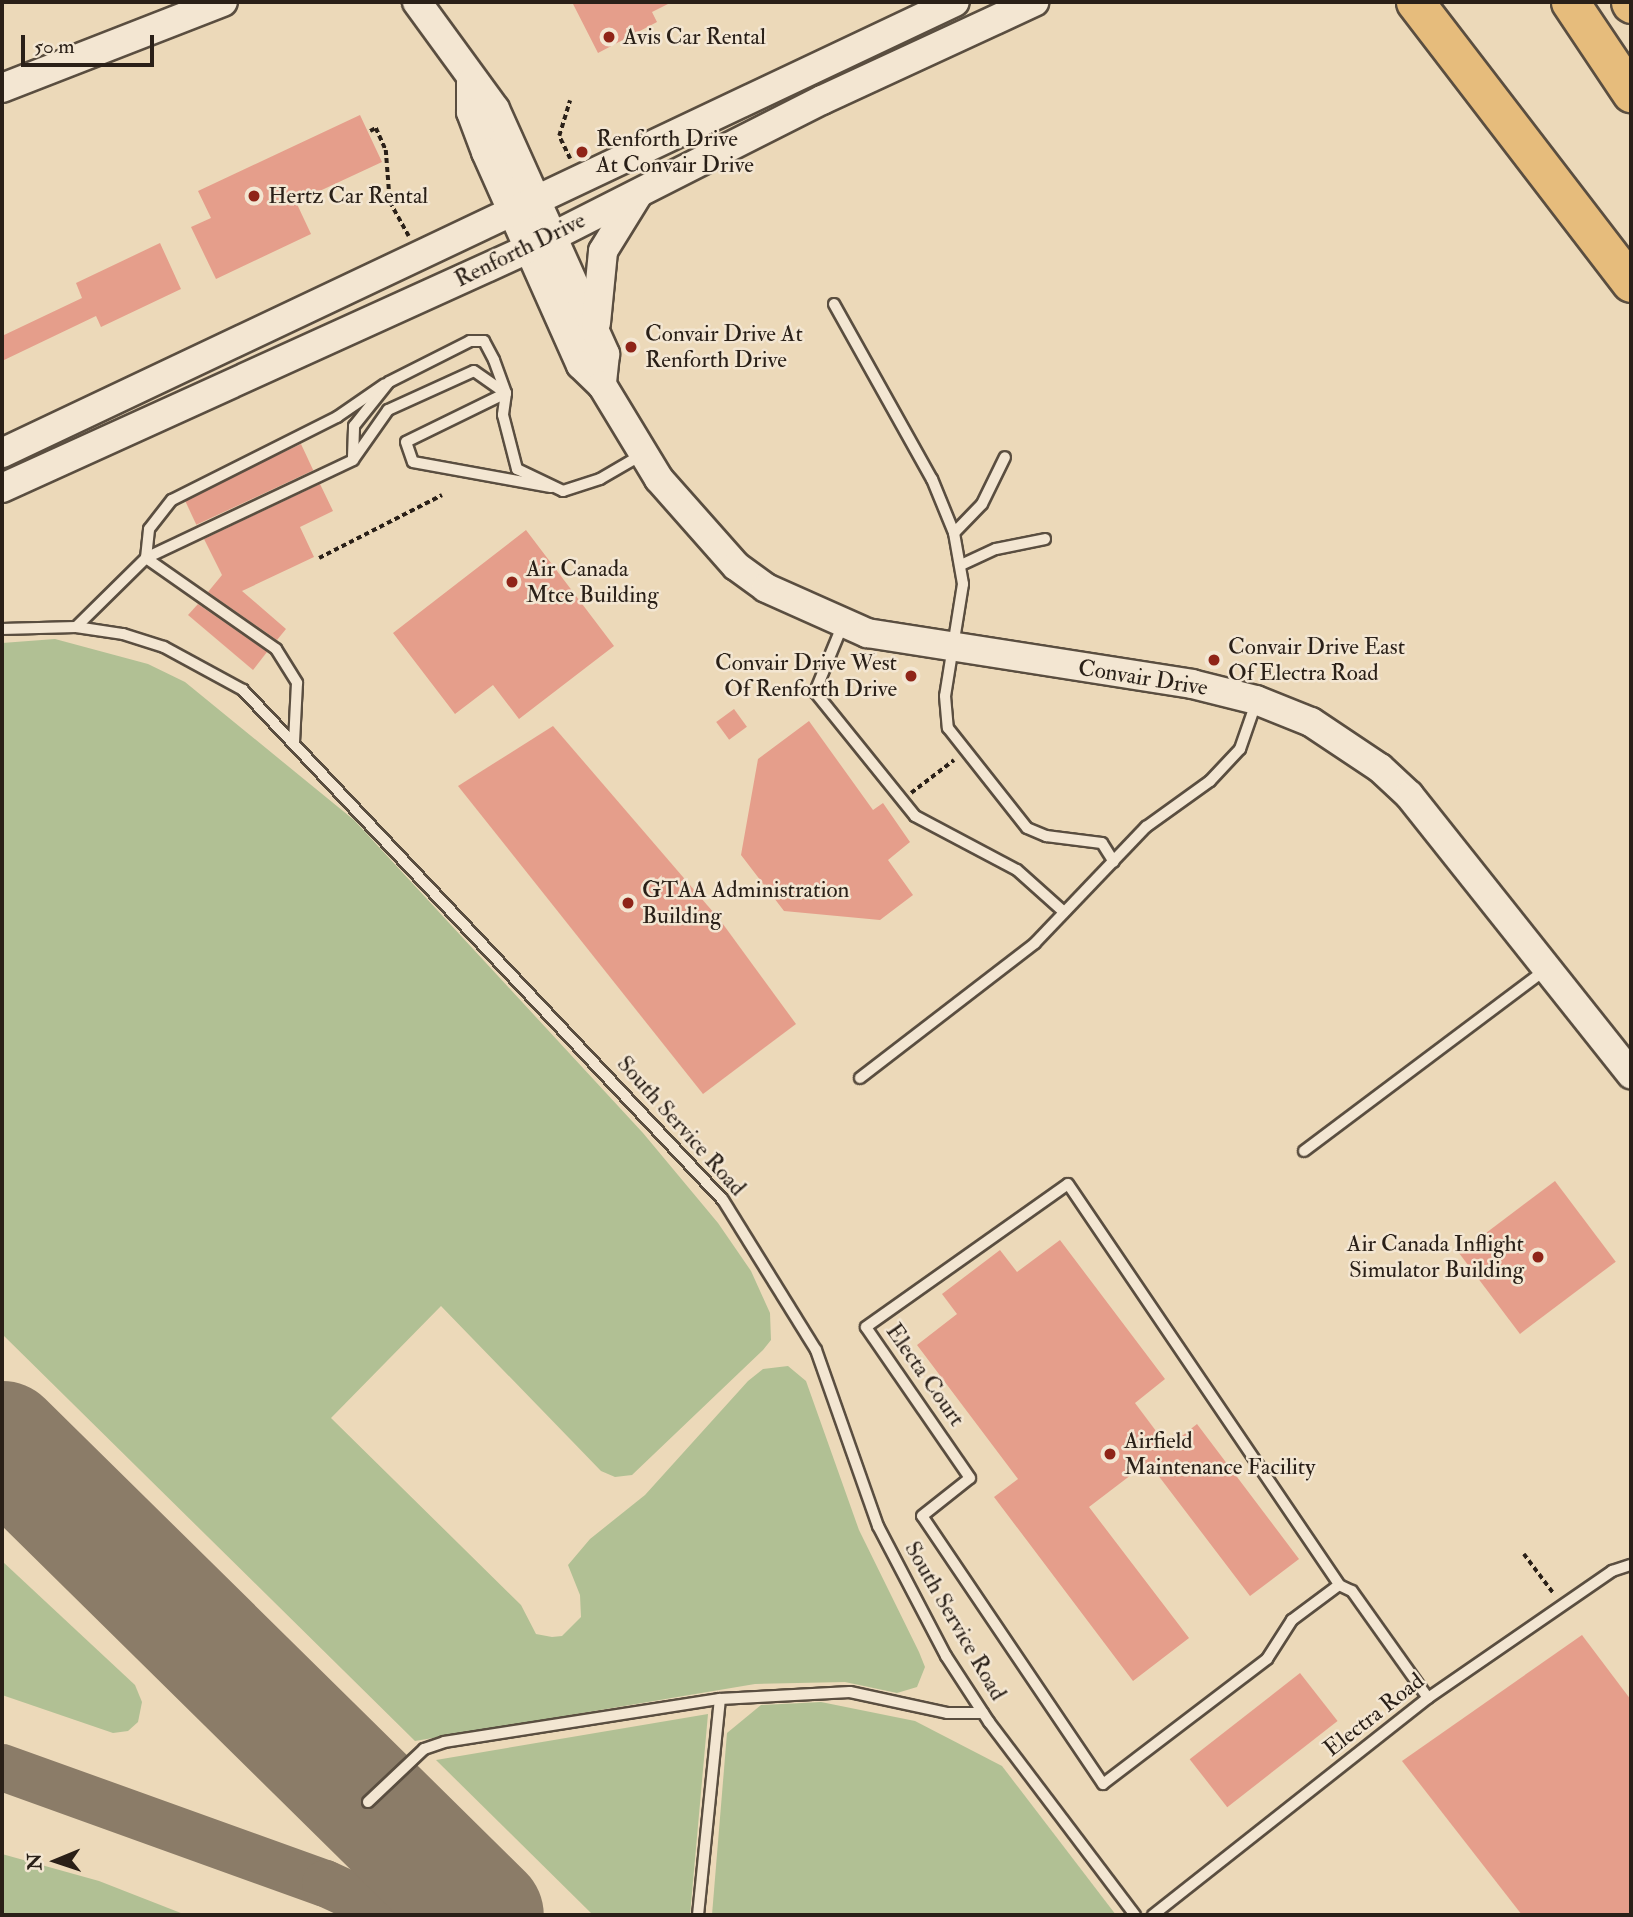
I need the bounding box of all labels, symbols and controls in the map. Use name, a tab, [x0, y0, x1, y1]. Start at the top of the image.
scale bar	[24, 21, 158, 65]
place label: Avis Car Rental	[623, 23, 766, 51]
marker: Avis Car Rental	[601, 29, 617, 45]
text: 50 m	[34, 33, 75, 60]
place label: Renforth Drive At Convair Drive	[596, 125, 754, 179]
marker: Renforth Drive At Convair Drive	[574, 144, 590, 160]
place label: Hertz Car Rental	[268, 182, 428, 210]
marker: Hertz Car Rental	[246, 188, 262, 204]
street label: Renforth Drive	[450, 207, 590, 293]
place label: Convair Drive At Renforth Drive	[645, 320, 803, 374]
marker: Convair Drive At Renforth Drive	[623, 339, 639, 355]
place label: Air Canada Mtce Building	[526, 555, 658, 609]
marker: Air Canada Mtce Building	[504, 574, 520, 590]
place label: Convair Drive East Of Electra Road	[1228, 633, 1405, 687]
place label: Convair Drive West Of Renforth Drive	[715, 649, 897, 703]
marker: Convair Drive East Of Electra Road	[1206, 652, 1222, 668]
street label: Convair Drive	[1076, 654, 1210, 702]
marker: Convair Drive West Of Renforth Drive	[903, 668, 919, 684]
place label: GTAA Administration Building	[642, 876, 849, 930]
marker: GTAA Administration Building	[620, 895, 636, 911]
street label: South Service Road	[611, 1050, 751, 1202]
place label: Air Canada Inflight Simulator Building	[1347, 1230, 1524, 1284]
marker: Air Canada Inflight Simulator Building	[1530, 1249, 1546, 1265]
street label: Electa Court	[880, 1318, 970, 1432]
place label: Airfield Maintenance Facility	[1124, 1427, 1315, 1481]
marker: Airfield Maintenance Facility	[1102, 1446, 1118, 1462]
street label: South Service Road	[898, 1537, 1012, 1705]
street label: Electra Road	[1318, 1667, 1430, 1763]
north arrow	[21, 1826, 91, 1896]
text: N	[23, 1853, 47, 1871]

